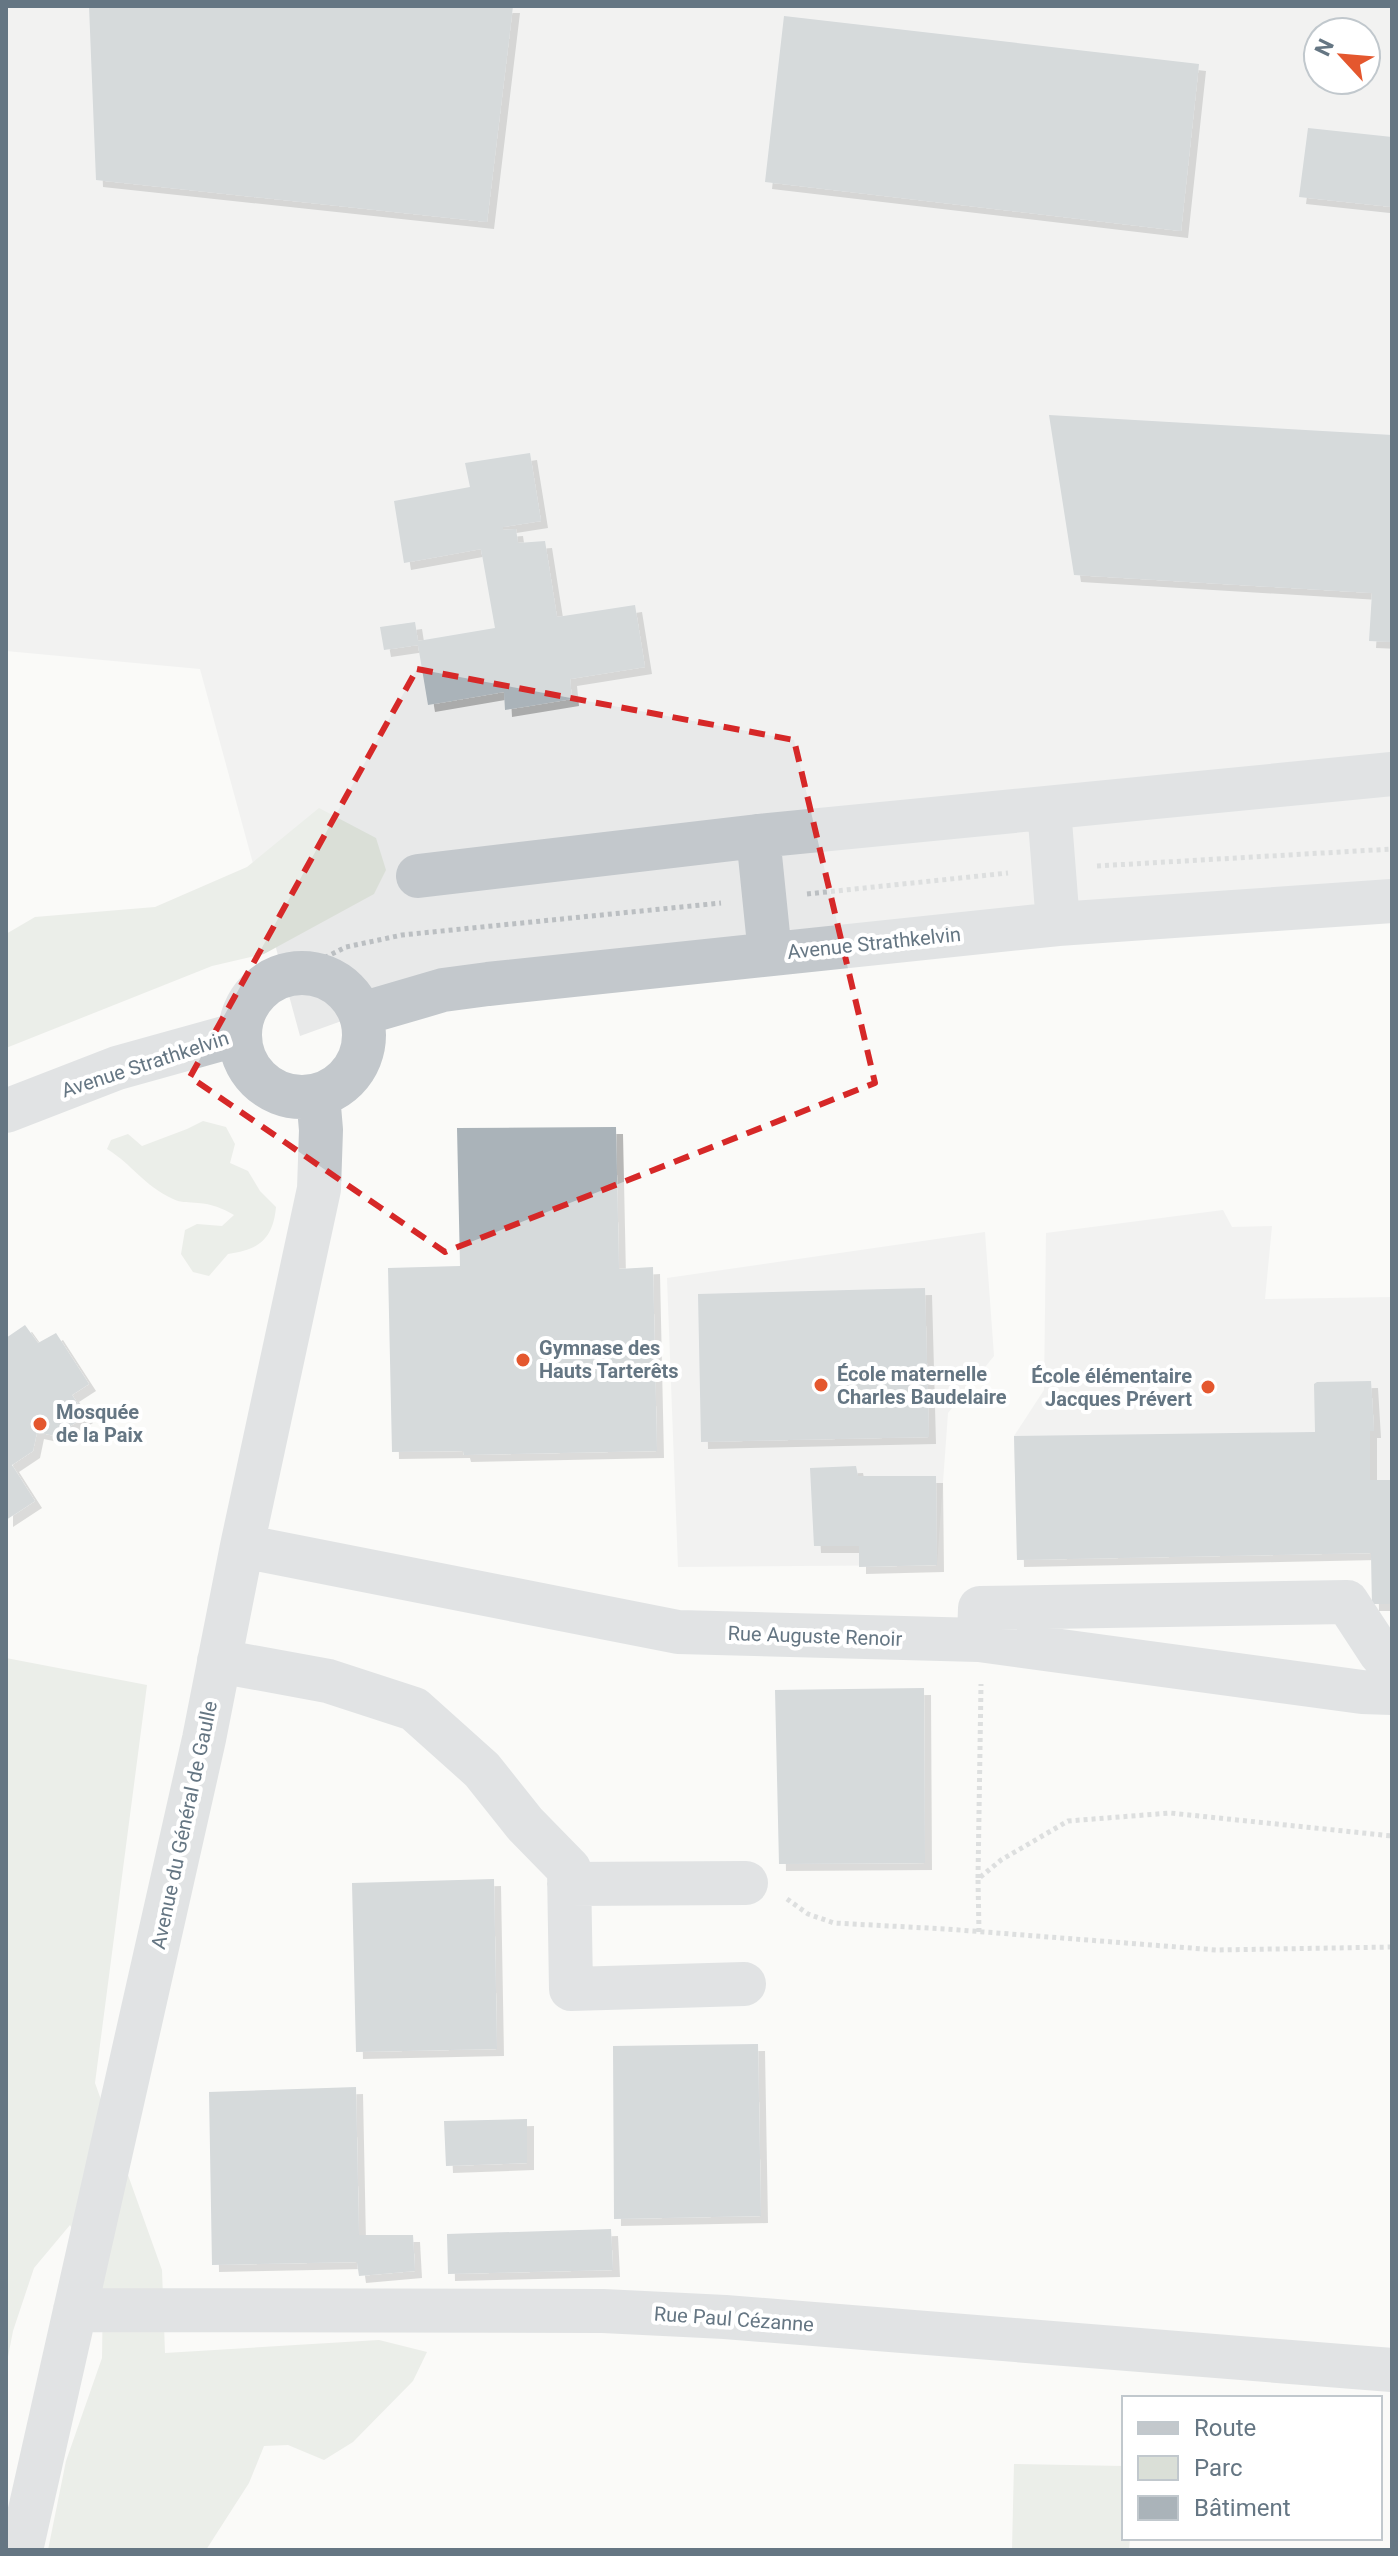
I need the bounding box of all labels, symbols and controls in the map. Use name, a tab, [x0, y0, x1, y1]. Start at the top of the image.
north arrow	[1302, 16, 1382, 96]
text: N	[1310, 35, 1339, 60]
street label: Avenue Strathkelvin	[786, 922, 962, 964]
street label: Avenue Strathkelvin	[58, 1026, 232, 1102]
place label: Gymnase des Hauts Tarterêts	[539, 1336, 679, 1383]
marker: Gymnase des Hauts Tarterêts	[514, 1351, 532, 1369]
place label: École maternelle Charles Baudelaire	[837, 1362, 1007, 1409]
place label: École élémentaire Jacques Prévert	[1031, 1364, 1192, 1411]
marker: École maternelle Charles Baudelaire	[812, 1376, 830, 1394]
marker: École élémentaire Jacques Prévert	[1199, 1378, 1217, 1396]
place label: Mosquée de la Paix	[56, 1400, 144, 1447]
marker: Mosquée de la Paix	[31, 1415, 49, 1433]
street label: Rue Auguste Renoir	[727, 1621, 903, 1651]
street label: Avenue du Général de Gaulle	[146, 1699, 222, 1951]
street label: Rue Paul Cézanne	[653, 2301, 815, 2337]
legend	[1122, 2396, 1382, 2540]
text: Route	[1194, 2414, 1256, 2442]
text: Parc	[1194, 2454, 1243, 2482]
text: Bâtiment	[1194, 2494, 1291, 2522]

